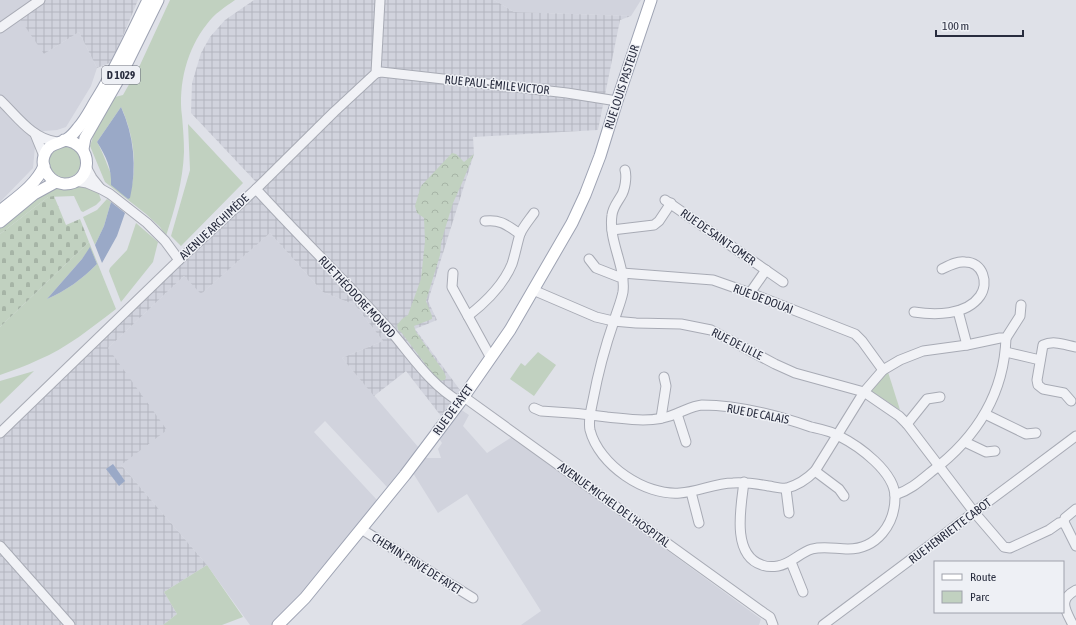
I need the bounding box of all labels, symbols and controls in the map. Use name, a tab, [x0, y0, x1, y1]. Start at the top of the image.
scale bar	[936, 12, 1023, 38]
text: 100 m	[942, 19, 969, 33]
street label: RUE LOUIS PASTEUR	[602, 43, 642, 131]
road number: D 1029	[102, 66, 140, 84]
street label: RUE PAUL-ÉMILE VICTOR	[444, 73, 550, 97]
street label: AVENUE ARCHIMÈDE	[176, 191, 252, 263]
street label: RUE DE SAINT-OMER	[678, 206, 758, 268]
street label: RUE THÉODORE MONOD	[316, 253, 399, 341]
street label: RUE DE DOUAI	[731, 281, 795, 317]
street label: RUE DE LILLE	[709, 325, 765, 363]
street label: RUE DE FAYET	[430, 381, 476, 438]
street label: RUE DE CALAIS	[726, 401, 790, 427]
street label: AVENUE MICHEL DE L'HOSPITAL	[555, 460, 673, 551]
street label: RUE HENRIETTE CABOT	[906, 495, 995, 567]
street label: CHEMIN PRIVÉ DE FAYET	[369, 531, 465, 598]
legend	[934, 561, 1064, 613]
text: Route	[970, 570, 996, 584]
text: Parc	[970, 590, 990, 604]

